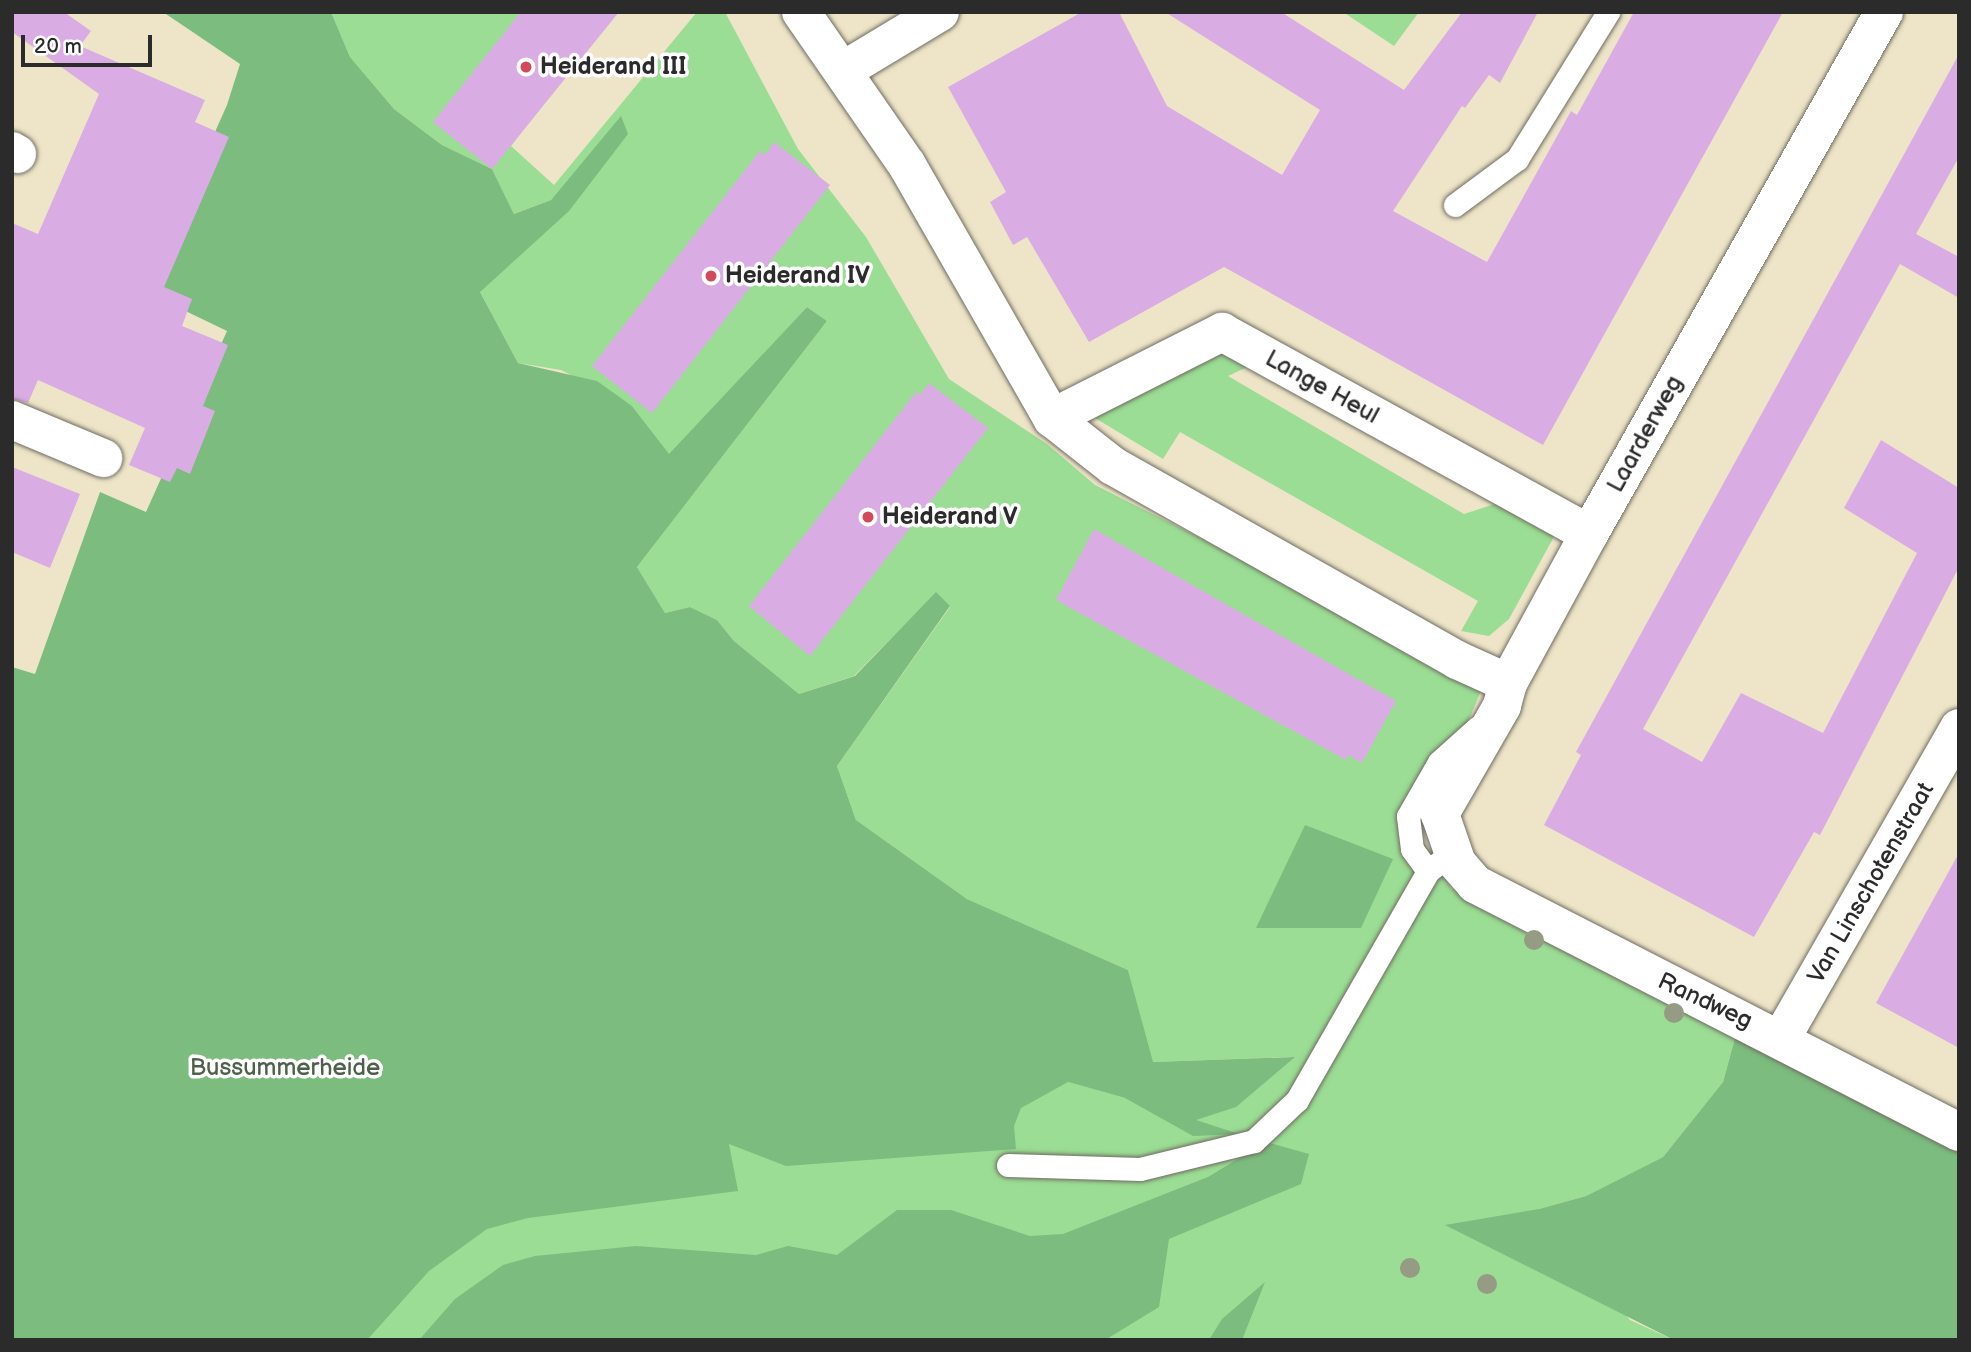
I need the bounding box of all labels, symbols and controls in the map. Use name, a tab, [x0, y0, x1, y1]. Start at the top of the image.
scale bar	[24, 21, 156, 65]
text: 20 m	[34, 34, 82, 59]
place label: Heiderand III	[540, 53, 686, 81]
marker: Heiderand III	[518, 59, 534, 75]
place label: Heiderand IV	[725, 262, 870, 290]
marker: Heiderand IV	[703, 268, 719, 284]
street label: Lange Heul	[1260, 344, 1384, 430]
street label: Laarderweg	[1601, 371, 1689, 497]
place label: Heiderand V	[882, 503, 1019, 531]
marker: Heiderand V	[860, 509, 876, 525]
street label: Van Linschotenstraat	[1802, 777, 1940, 989]
street label: Randweg	[1653, 967, 1757, 1035]
park label: Bussummerheide	[190, 1054, 380, 1082]

